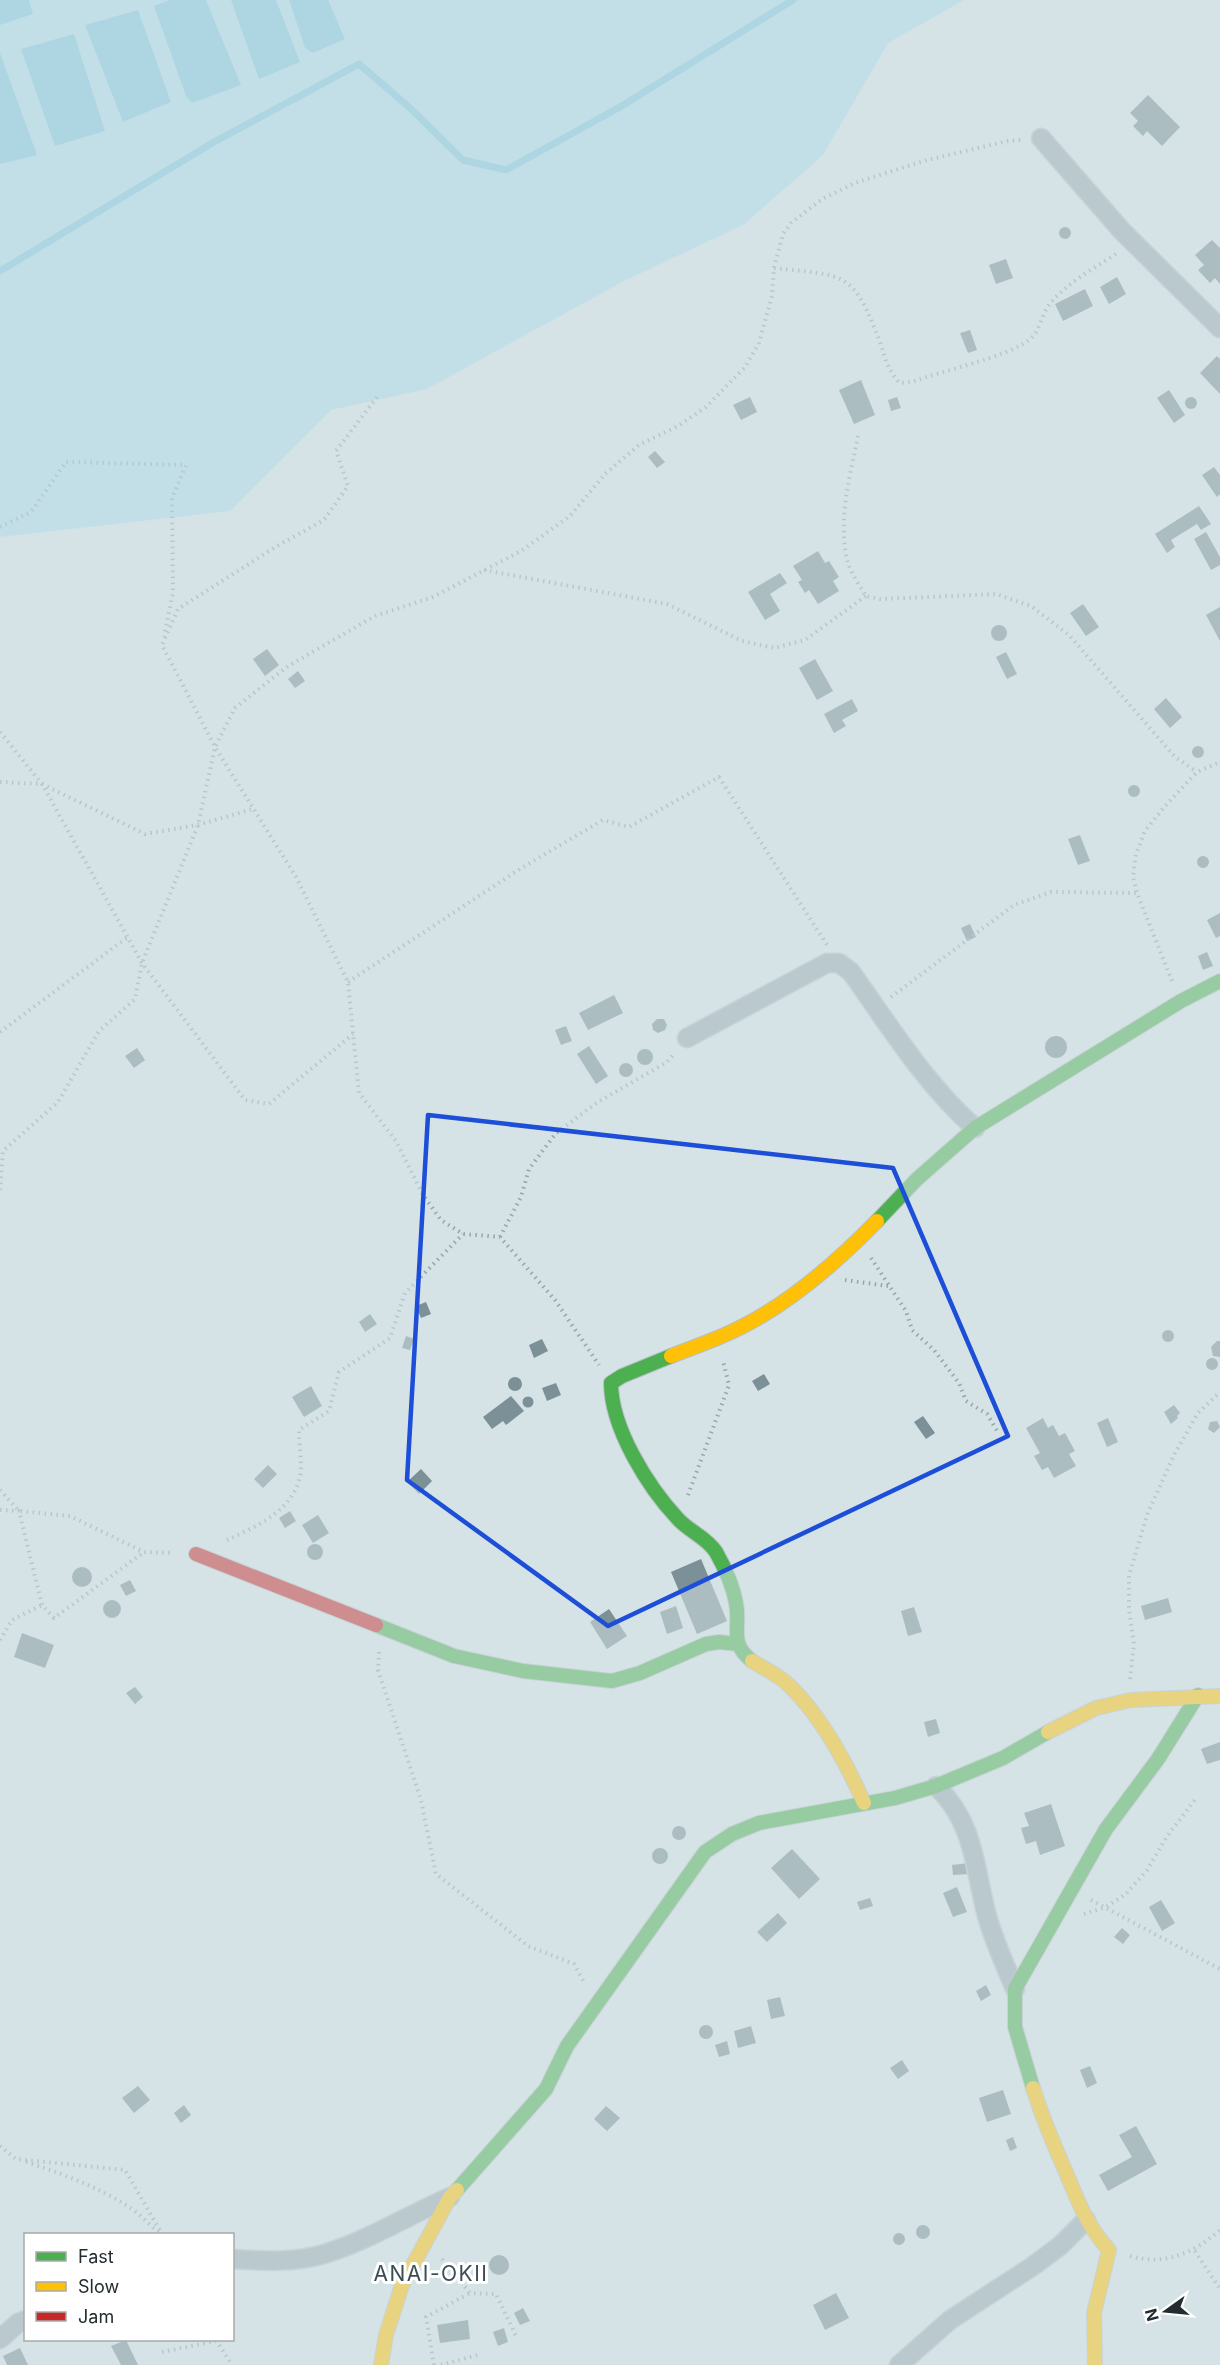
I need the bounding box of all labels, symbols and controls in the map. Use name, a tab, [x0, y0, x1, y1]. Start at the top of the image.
legend	[24, 2233, 234, 2341]
text: Fast	[78, 2246, 114, 2267]
district label: ANAI-OKII	[373, 2261, 489, 2286]
text: Slow	[78, 2276, 119, 2297]
north arrow	[1136, 2281, 1196, 2341]
text: Jam	[78, 2306, 114, 2327]
text: N	[1140, 2306, 1163, 2323]

